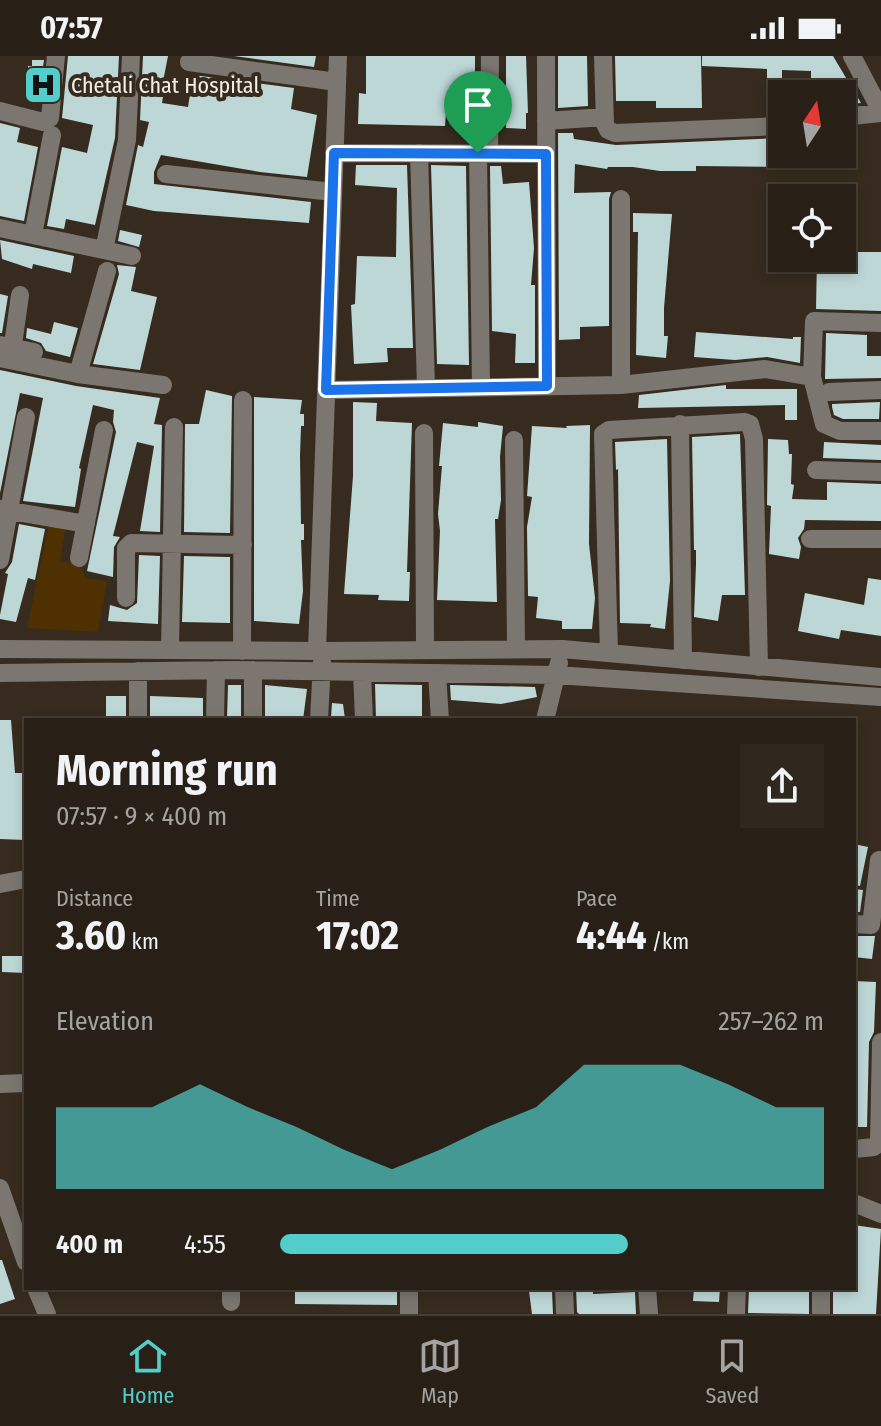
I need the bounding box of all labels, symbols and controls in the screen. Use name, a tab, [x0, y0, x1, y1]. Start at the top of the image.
text: 07:57	[40, 10, 103, 46]
hospital icon: Chetali Chat Hospital	[22, 64, 64, 106]
pin	[444, 71, 512, 153]
place label: Chetali Chat Hospital	[71, 72, 259, 99]
north arrow	[768, 80, 856, 168]
map controls	[768, 80, 856, 272]
icon: arrive	[456, 83, 500, 127]
button: locate	[768, 184, 856, 272]
text: Morning run	[56, 744, 278, 797]
button: share	[740, 744, 824, 828]
text: 07:57 · 9 × 400 m	[56, 801, 227, 832]
text: Distance	[56, 885, 133, 912]
text: Time	[316, 885, 360, 912]
text: Pace	[576, 885, 617, 912]
text: 3.60	[56, 912, 126, 960]
text: 17:02	[316, 912, 399, 960]
text: 4:44	[576, 912, 647, 960]
text: km	[126, 928, 159, 955]
text: /km	[647, 928, 689, 955]
text: Elevation	[56, 1006, 154, 1037]
text: 257–262 m	[718, 1006, 824, 1037]
text: 400 m	[56, 1229, 123, 1260]
text: 4:55	[184, 1229, 226, 1260]
tab: Home	[122, 1334, 174, 1409]
tab: Map	[418, 1334, 462, 1409]
tab: Saved	[705, 1334, 759, 1409]

